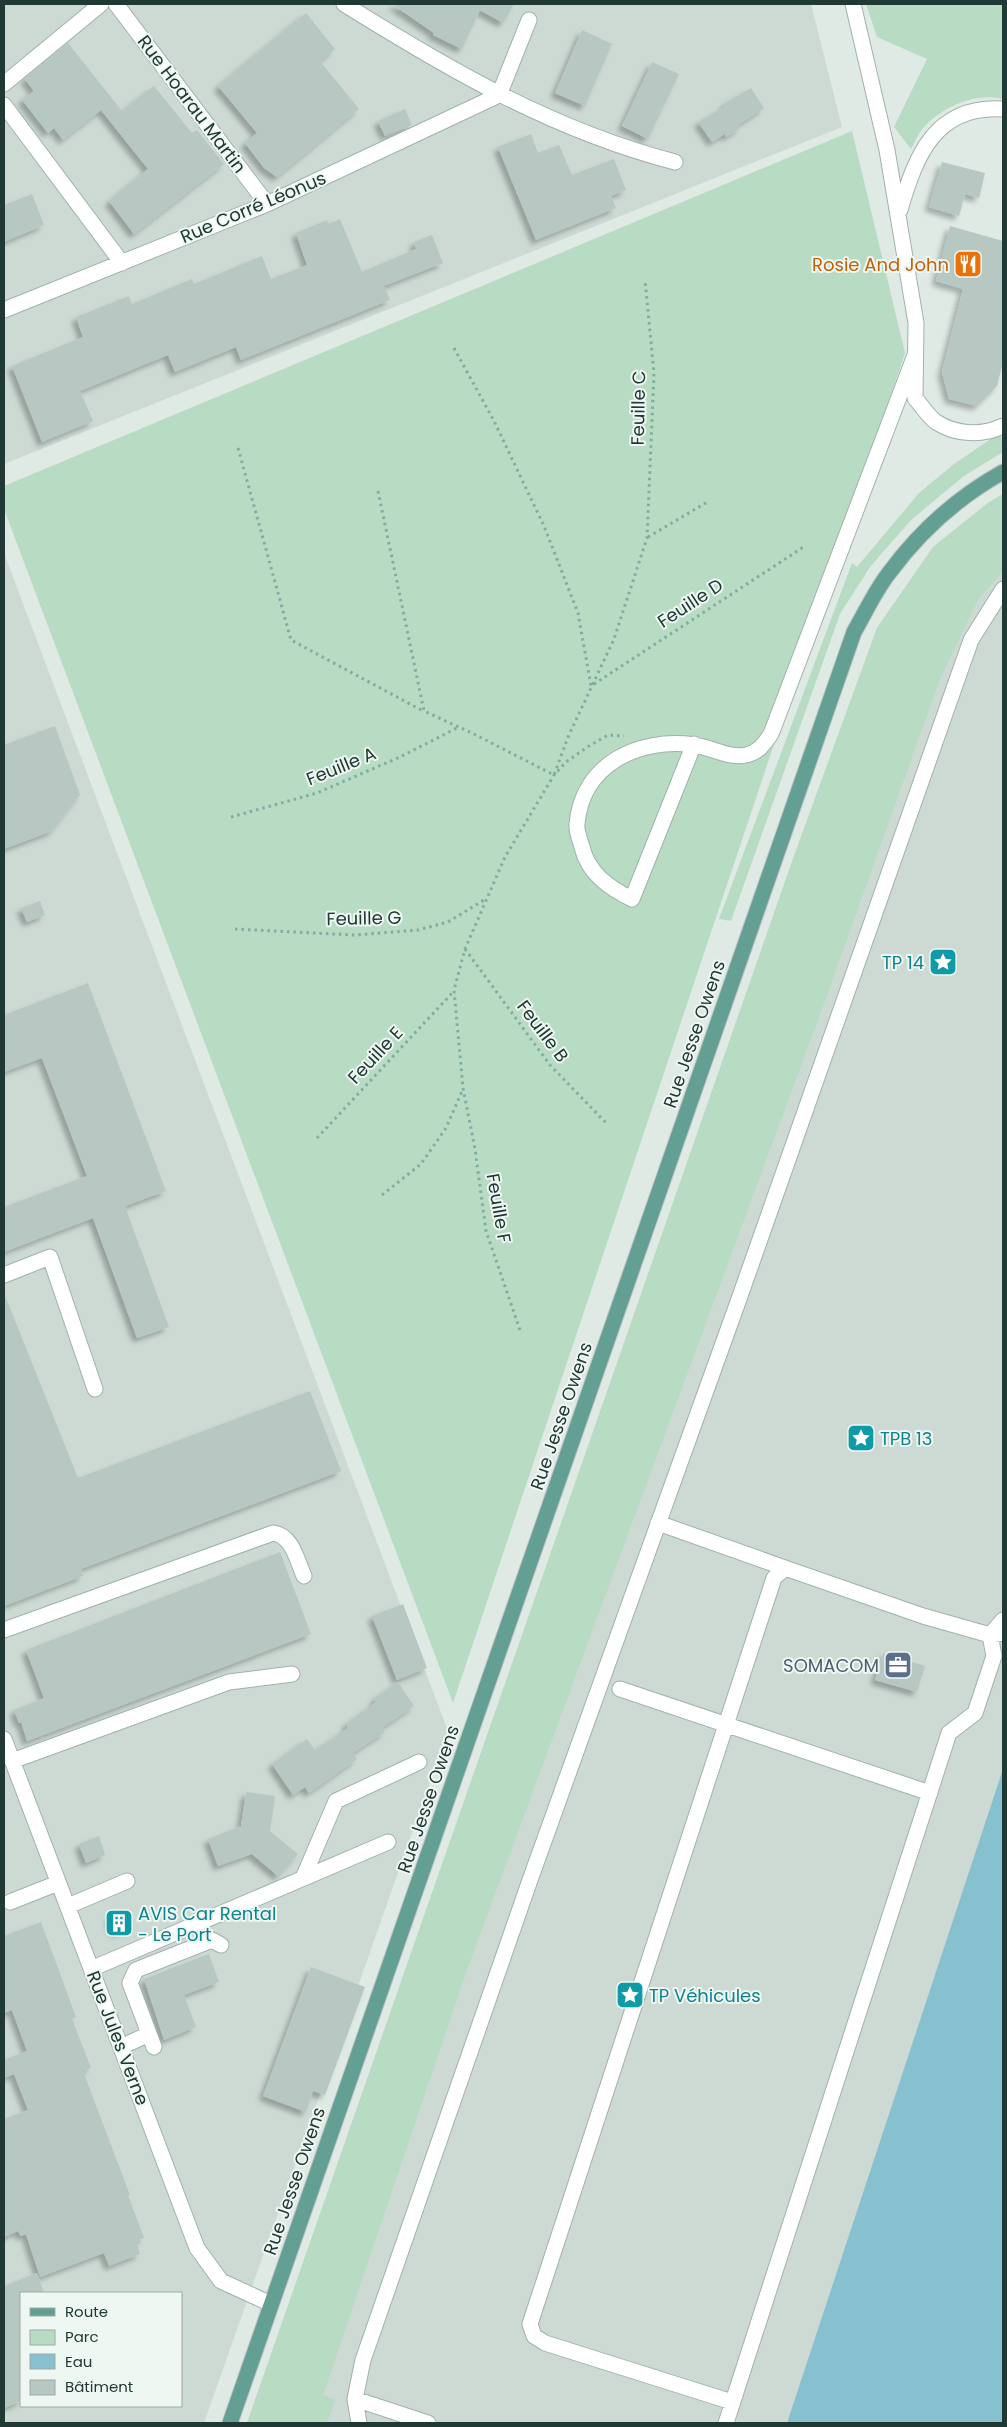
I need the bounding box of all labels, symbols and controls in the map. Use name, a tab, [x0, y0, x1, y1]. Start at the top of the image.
street label: Rue Hoarau Martin	[132, 30, 252, 178]
street label: Rue Corré Léonus	[176, 165, 330, 249]
restaurant icon: Rosie And John	[953, 249, 983, 279]
place label: Rosie And John	[812, 252, 949, 277]
street label: Feuille C	[625, 370, 651, 446]
street label: Feuille D	[652, 572, 728, 634]
street label: Feuille A	[302, 741, 380, 791]
street label: Feuille G	[326, 905, 402, 931]
place icon: TP 14	[928, 947, 958, 977]
place label: TP 14	[882, 950, 924, 975]
street label: Rue Jesse Owens	[657, 957, 731, 1111]
street label: Feuille B	[511, 995, 575, 1067]
street label: Feuille E	[342, 1021, 408, 1089]
street label: Feuille F	[481, 1171, 517, 1245]
street label: Rue Jesse Owens	[524, 1339, 598, 1493]
place icon: TPB 13	[846, 1423, 876, 1453]
place label: TPB 13	[880, 1426, 932, 1451]
office icon: SOMACOM	[883, 1650, 913, 1680]
place label: SOMACOM	[783, 1653, 879, 1678]
street label: Rue Jesse Owens	[391, 1722, 465, 1876]
place label: AVIS Car Rental - Le Port	[138, 1901, 276, 1947]
building icon: AVIS Car Rental - Le Port	[104, 1908, 134, 1938]
street label: Rue Jules Verne	[81, 1967, 155, 2109]
place icon: TP Véhicules	[615, 1980, 645, 2010]
place label: TP Véhicules	[649, 1983, 761, 2008]
street label: Rue Jesse Owens	[257, 2104, 331, 2258]
legend	[20, 2292, 182, 2407]
text: Route	[65, 2301, 108, 2322]
text: Parc	[65, 2326, 99, 2347]
text: Eau	[65, 2351, 92, 2372]
text: Bâtiment	[65, 2376, 133, 2397]

